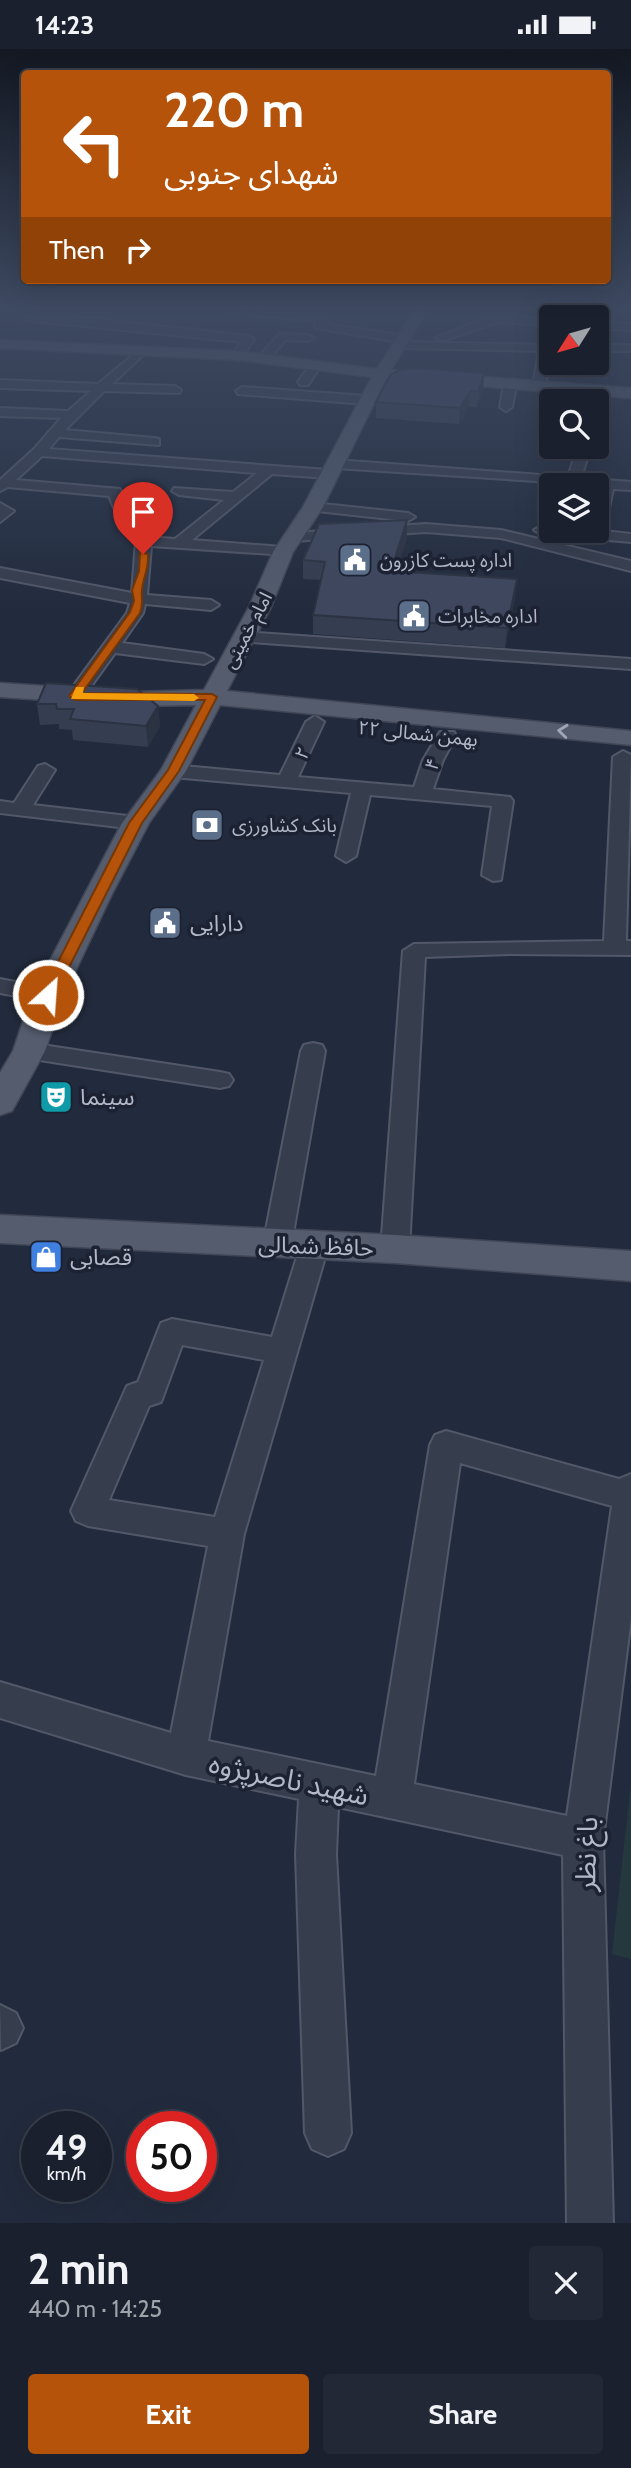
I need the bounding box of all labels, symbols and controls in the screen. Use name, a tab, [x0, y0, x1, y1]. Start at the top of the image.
text: 14:23	[35, 9, 94, 41]
text: 220 m	[164, 80, 304, 139]
icon: left	[49, 98, 140, 189]
text: شهدای جنوبی	[164, 153, 339, 192]
icon: right	[119, 231, 157, 269]
text: Then	[49, 234, 105, 266]
north arrow	[539, 305, 609, 375]
map controls	[539, 305, 609, 543]
button: search	[539, 389, 609, 459]
button: layers	[539, 473, 609, 543]
pin	[113, 482, 173, 554]
icon: arrive	[124, 493, 162, 531]
public building icon: اداره پست کازرون	[336, 541, 374, 579]
place label: اداره پست کازرون	[380, 549, 512, 573]
street label: امام خمینی	[218, 588, 280, 674]
public building icon: اداره مخابرات	[395, 597, 433, 635]
place label: اداره مخابرات	[438, 605, 537, 628]
street label: ۲۲ بهمن شمالی	[357, 716, 479, 751]
one-way arrow	[557, 724, 569, 739]
street label: ۲	[290, 743, 315, 763]
street label: ۴	[420, 755, 445, 774]
bank icon: بانک کشاورزی	[188, 806, 226, 844]
place label: بانک کشاورزی	[232, 814, 337, 837]
public building icon: دارایی	[146, 904, 184, 942]
place label: دارایی	[190, 909, 244, 937]
position arrow	[11, 958, 85, 1032]
theatre icon: سینما	[37, 1078, 75, 1116]
place label: سینما	[80, 1083, 135, 1111]
street label: حافظ شمالی	[258, 1230, 374, 1262]
shop icon: قصابی	[27, 1238, 65, 1276]
place label: قصابی	[70, 1243, 132, 1271]
street label: شهید ناصرپژوه	[206, 1745, 372, 1814]
street label: باغ نظر	[568, 1816, 608, 1893]
speed limit sign: 50	[126, 2111, 217, 2202]
text: 49	[46, 2126, 87, 2169]
text: km/h	[47, 2163, 86, 2185]
text: 2 min	[28, 2243, 129, 2295]
button: close	[529, 2246, 603, 2320]
text: 440 m · 14:25	[28, 2295, 162, 2323]
button: Exit	[28, 2374, 309, 2454]
button: Share	[323, 2374, 603, 2454]

